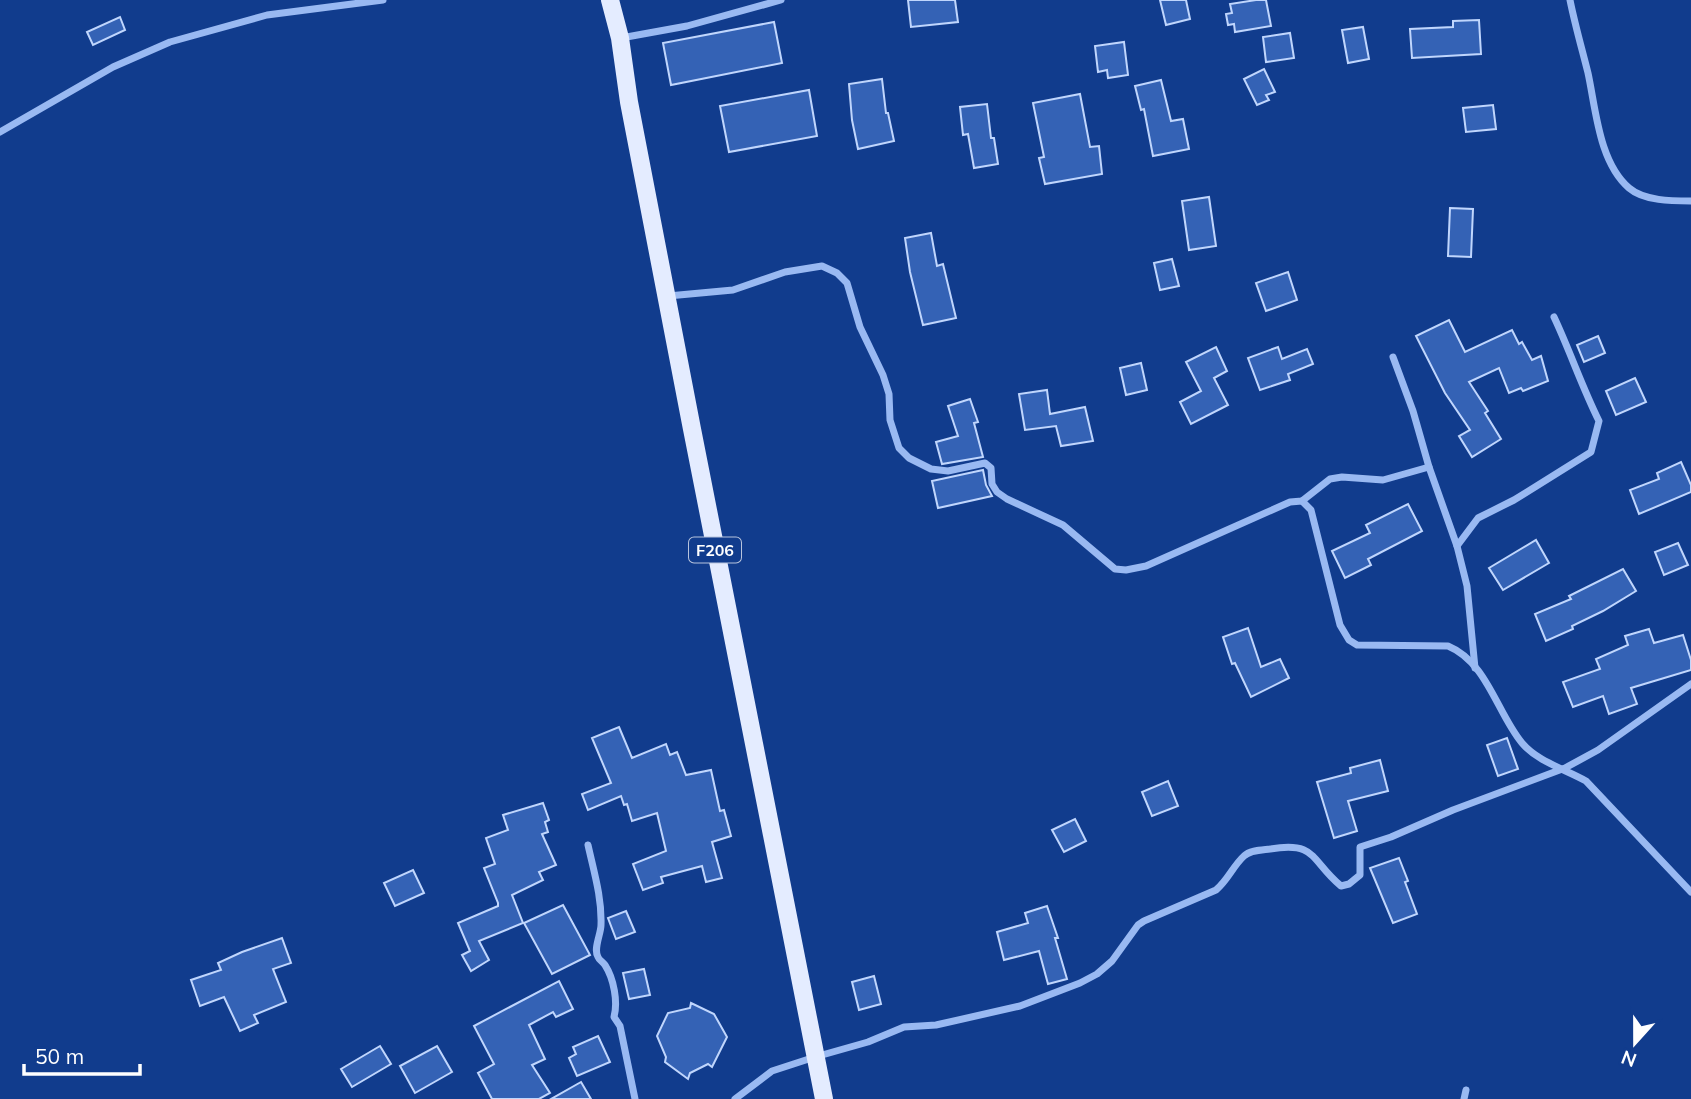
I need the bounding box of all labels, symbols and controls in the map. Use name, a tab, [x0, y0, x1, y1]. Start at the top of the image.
road number: F206	[689, 538, 741, 562]
north arrow	[1600, 1008, 1670, 1078]
scale bar	[24, 1032, 140, 1076]
text: 50 m	[35, 1043, 84, 1069]
text: N	[1618, 1045, 1640, 1073]

